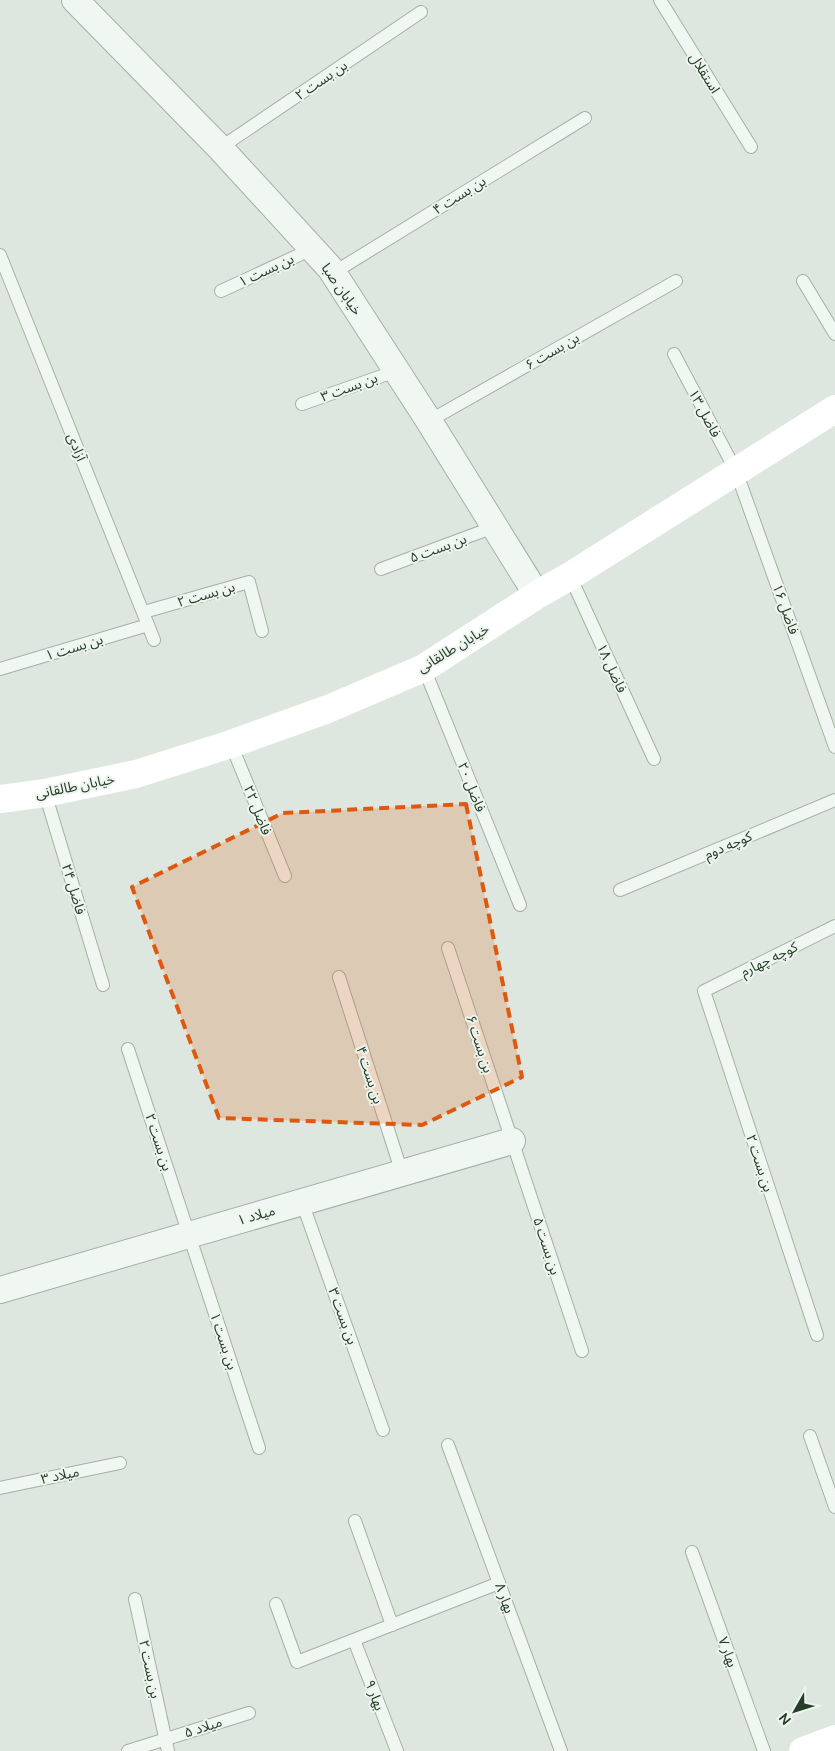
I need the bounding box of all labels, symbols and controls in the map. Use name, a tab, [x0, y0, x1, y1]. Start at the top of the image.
street label: استقلال	[686, 50, 724, 97]
street label: بن بست ۲	[292, 57, 351, 104]
street label: بن بست ۴	[430, 172, 489, 218]
street label: بن بست ۱	[236, 250, 297, 291]
street label: خیابان صبا	[318, 260, 366, 319]
street label: بن بست ۶	[522, 329, 582, 374]
street label: بن بست ۳	[318, 369, 380, 406]
street label: فاضل ۱۳	[685, 386, 724, 440]
street label: آزادی	[63, 431, 90, 465]
street label: بن بست ۵	[407, 530, 469, 567]
street label: بن بست ۲	[175, 578, 237, 611]
street label: فاضل ۱۶	[769, 582, 802, 637]
street label: خیابان طالقانی	[414, 620, 492, 676]
street label: بن بست ۱	[43, 631, 105, 664]
street label: فاضل ۱۸	[593, 641, 630, 696]
street label: فاضل ۲۰	[454, 760, 489, 815]
street label: خیابان طالقانی	[34, 770, 116, 803]
street label: فاضل ۲۲	[240, 783, 275, 838]
street label: کوچه دوم	[702, 828, 756, 865]
street label: فاضل ۲۴	[58, 862, 89, 917]
street label: کوچه چهارم	[738, 938, 802, 982]
street label: بن بست ۶	[462, 1013, 497, 1075]
street label: بن بست ۴	[352, 1044, 387, 1106]
street label: بن بست ۲	[141, 1111, 176, 1173]
street label: بن بست ۲	[742, 1132, 777, 1194]
street label: میلاد ۱	[235, 1202, 277, 1228]
street label: بن بست ۵	[529, 1215, 564, 1277]
street label: بن بست ۳	[324, 1285, 361, 1347]
street label: بن بست ۱	[206, 1310, 241, 1372]
street label: میلاد ۳	[39, 1463, 81, 1487]
street label: بهار ۸	[491, 1581, 518, 1616]
street label: بهار ۷	[714, 1635, 741, 1670]
street label: بن بست ۲	[135, 1638, 164, 1700]
street label: بهار ۹	[361, 1678, 388, 1713]
north arrow	[770, 1686, 820, 1736]
text: N	[775, 1710, 794, 1728]
street label: میلاد ۵	[182, 1713, 224, 1741]

